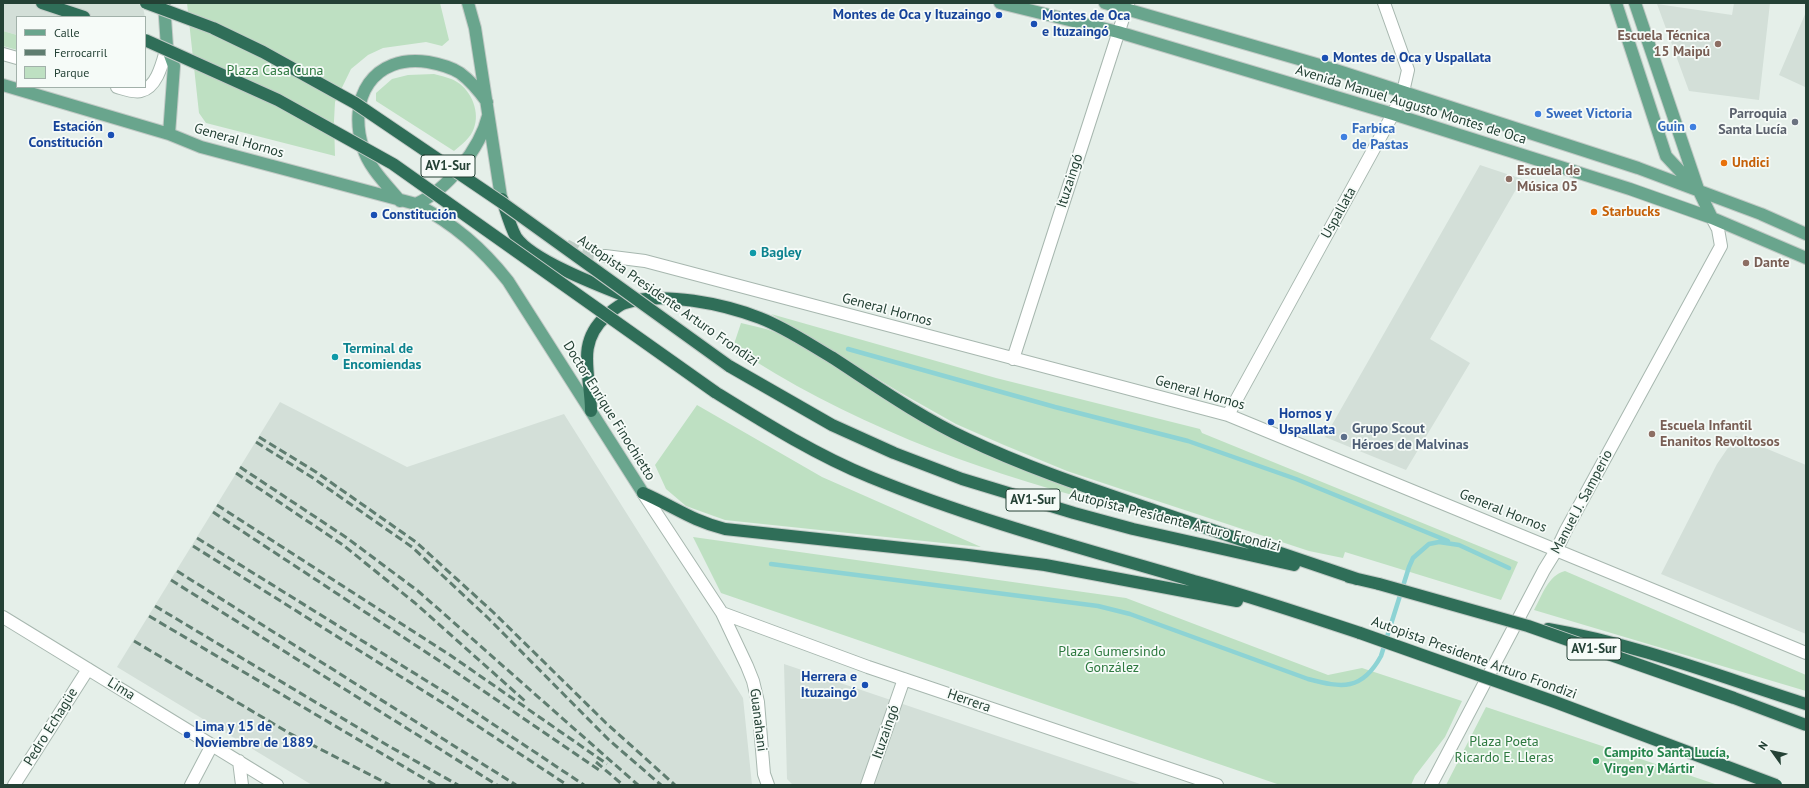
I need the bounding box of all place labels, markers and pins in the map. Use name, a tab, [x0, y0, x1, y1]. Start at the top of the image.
place label: Montes de Oca y Ituzaingo	[833, 7, 991, 23]
place label: Montes de Oca e Ituzaingó	[1042, 8, 1130, 40]
marker: Montes de Oca y Ituzaingo	[994, 10, 1004, 20]
marker: Montes de Oca e Ituzaingó	[1029, 19, 1039, 29]
place label: Escuela Técnica 15 Maipú	[1618, 28, 1710, 60]
marker: Escuela Técnica 15 Maipú	[1713, 39, 1723, 49]
place label: Montes de Oca y Uspallata	[1333, 50, 1491, 66]
marker: Montes de Oca y Uspallata	[1320, 53, 1330, 63]
place label: Sweet Victoria	[1546, 106, 1632, 122]
place label: Parroquia Santa Lucía	[1718, 106, 1787, 138]
marker: Sweet Victoria	[1533, 109, 1543, 119]
marker: Parroquia Santa Lucía	[1790, 117, 1800, 127]
place label: Estación Constitución	[29, 119, 103, 152]
place label: Guin	[1658, 119, 1685, 135]
place label: Farbica de Pastas	[1352, 121, 1408, 154]
marker: Guin	[1688, 122, 1698, 132]
marker: Estación Constitución	[106, 130, 116, 140]
marker: Farbica de Pastas	[1339, 132, 1349, 142]
place label: Undici	[1732, 155, 1770, 171]
marker: Undici	[1719, 158, 1729, 168]
place label: Escuela de Música 05	[1517, 163, 1580, 196]
marker: Escuela de Música 05	[1504, 174, 1514, 184]
place label: Starbucks	[1602, 204, 1660, 220]
place label: Constitución	[382, 207, 456, 223]
marker: Starbucks	[1589, 207, 1599, 217]
marker: Constitución	[369, 210, 379, 220]
place label: Bagley	[761, 245, 801, 261]
marker: Bagley	[748, 248, 758, 258]
place label: Dante	[1754, 255, 1790, 271]
marker: Dante	[1741, 258, 1751, 268]
place label: Terminal de Encomiendas	[343, 341, 421, 374]
marker: Terminal de Encomiendas	[330, 352, 340, 362]
place label: Hornos y Uspallata	[1279, 406, 1335, 438]
marker: Hornos y Uspallata	[1266, 417, 1276, 427]
place label: Escuela Infantil Enanitos Revoltosos	[1660, 418, 1780, 450]
place label: Grupo Scout Héroes de Malvinas	[1352, 421, 1469, 454]
marker: Escuela Infantil Enanitos Revoltosos	[1647, 429, 1657, 439]
marker: Grupo Scout Héroes de Malvinas	[1339, 432, 1349, 442]
place label: Herrera e Ituzaingó	[801, 669, 857, 702]
marker: Herrera e Ituzaingó	[860, 680, 870, 690]
place label: Lima y 15 de Noviembre de 1889	[195, 719, 313, 752]
marker: Lima y 15 de Noviembre de 1889	[182, 730, 192, 740]
place label: Campito Santa Lucía, Virgen y Mártir	[1604, 745, 1729, 778]
marker: Campito Santa Lucía, Virgen y Mártir	[1591, 756, 1601, 766]

